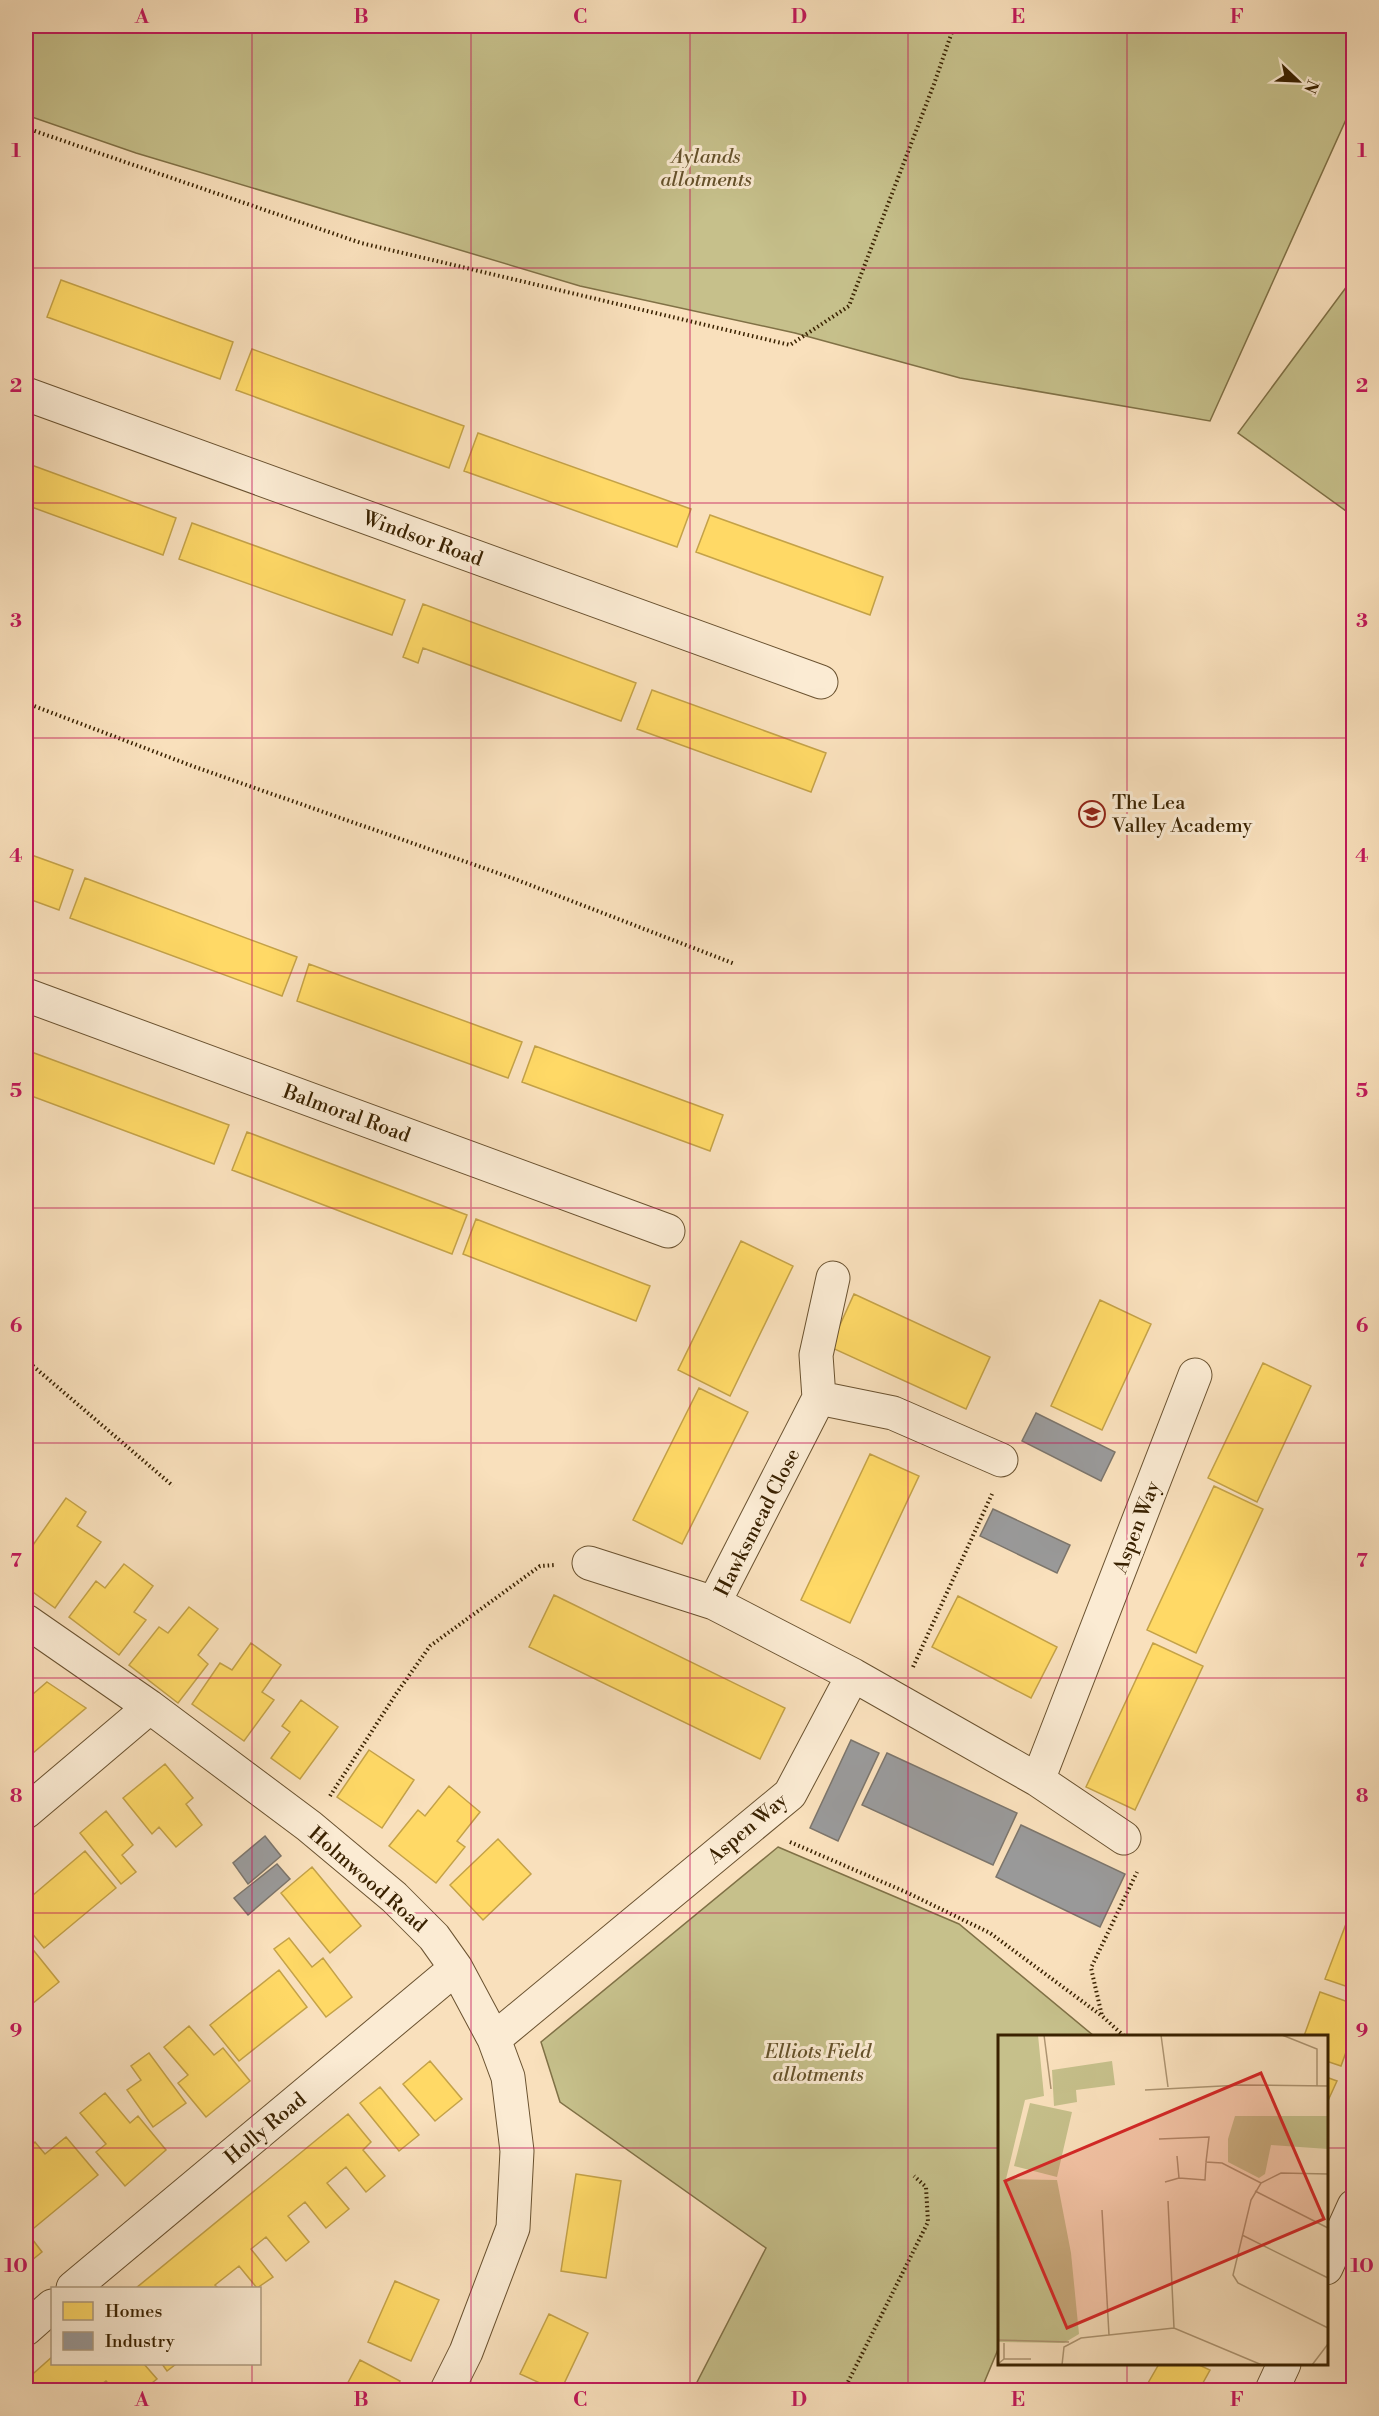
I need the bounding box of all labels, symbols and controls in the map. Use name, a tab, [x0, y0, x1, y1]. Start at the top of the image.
text: A	[134, 5, 150, 30]
text: B	[353, 5, 369, 30]
text: C	[573, 5, 587, 30]
text: D	[791, 5, 807, 30]
text: E	[1011, 5, 1025, 30]
text: F	[1230, 5, 1244, 30]
north arrow	[1268, 51, 1328, 111]
text: N	[1299, 77, 1323, 97]
text: 1	[11, 139, 21, 164]
text: 1	[1357, 139, 1367, 164]
park label: Aylands allotments	[660, 145, 752, 193]
text: 2	[10, 374, 22, 399]
text: 2	[1356, 374, 1368, 399]
street label: Windsor Road	[358, 506, 487, 573]
text: 3	[10, 609, 22, 634]
text: 3	[1356, 609, 1368, 634]
place label: The Lea Valley Academy	[1111, 791, 1253, 839]
school or university icon: The Lea Valley Academy	[1077, 799, 1107, 829]
text: 4	[9, 844, 23, 869]
text: 4	[1355, 844, 1369, 869]
text: 5	[10, 1079, 22, 1104]
street label: Balmoral Road	[278, 1079, 414, 1149]
text: 5	[1356, 1079, 1368, 1104]
text: 6	[10, 1314, 23, 1339]
text: 6	[1356, 1314, 1369, 1339]
street label: Hawksmead Close	[710, 1444, 806, 1601]
street label: Aspen Way	[1108, 1478, 1166, 1578]
text: 7	[10, 1549, 22, 1574]
text: 7	[1356, 1549, 1368, 1574]
text: 8	[10, 1784, 23, 1809]
text: 8	[1356, 1784, 1369, 1809]
street label: Aspen Way	[702, 1788, 793, 1870]
street label: Holmwood Road	[303, 1822, 432, 1939]
text: 9	[10, 2019, 22, 2044]
text: 9	[1356, 2019, 1368, 2044]
inset map	[998, 2035, 1328, 2365]
park label: Elliots Field allotments	[764, 2040, 872, 2088]
street label: Holly Road	[220, 2087, 313, 2171]
text: 10	[4, 2254, 28, 2279]
text: 10	[1350, 2254, 1374, 2279]
legend	[51, 2287, 261, 2365]
text: Homes	[105, 2300, 162, 2323]
text: Industry	[105, 2330, 175, 2353]
text: A	[134, 2388, 150, 2413]
text: B	[353, 2388, 369, 2413]
text: C	[573, 2388, 587, 2413]
text: D	[791, 2388, 807, 2413]
text: E	[1011, 2388, 1025, 2413]
text: F	[1230, 2388, 1244, 2413]

